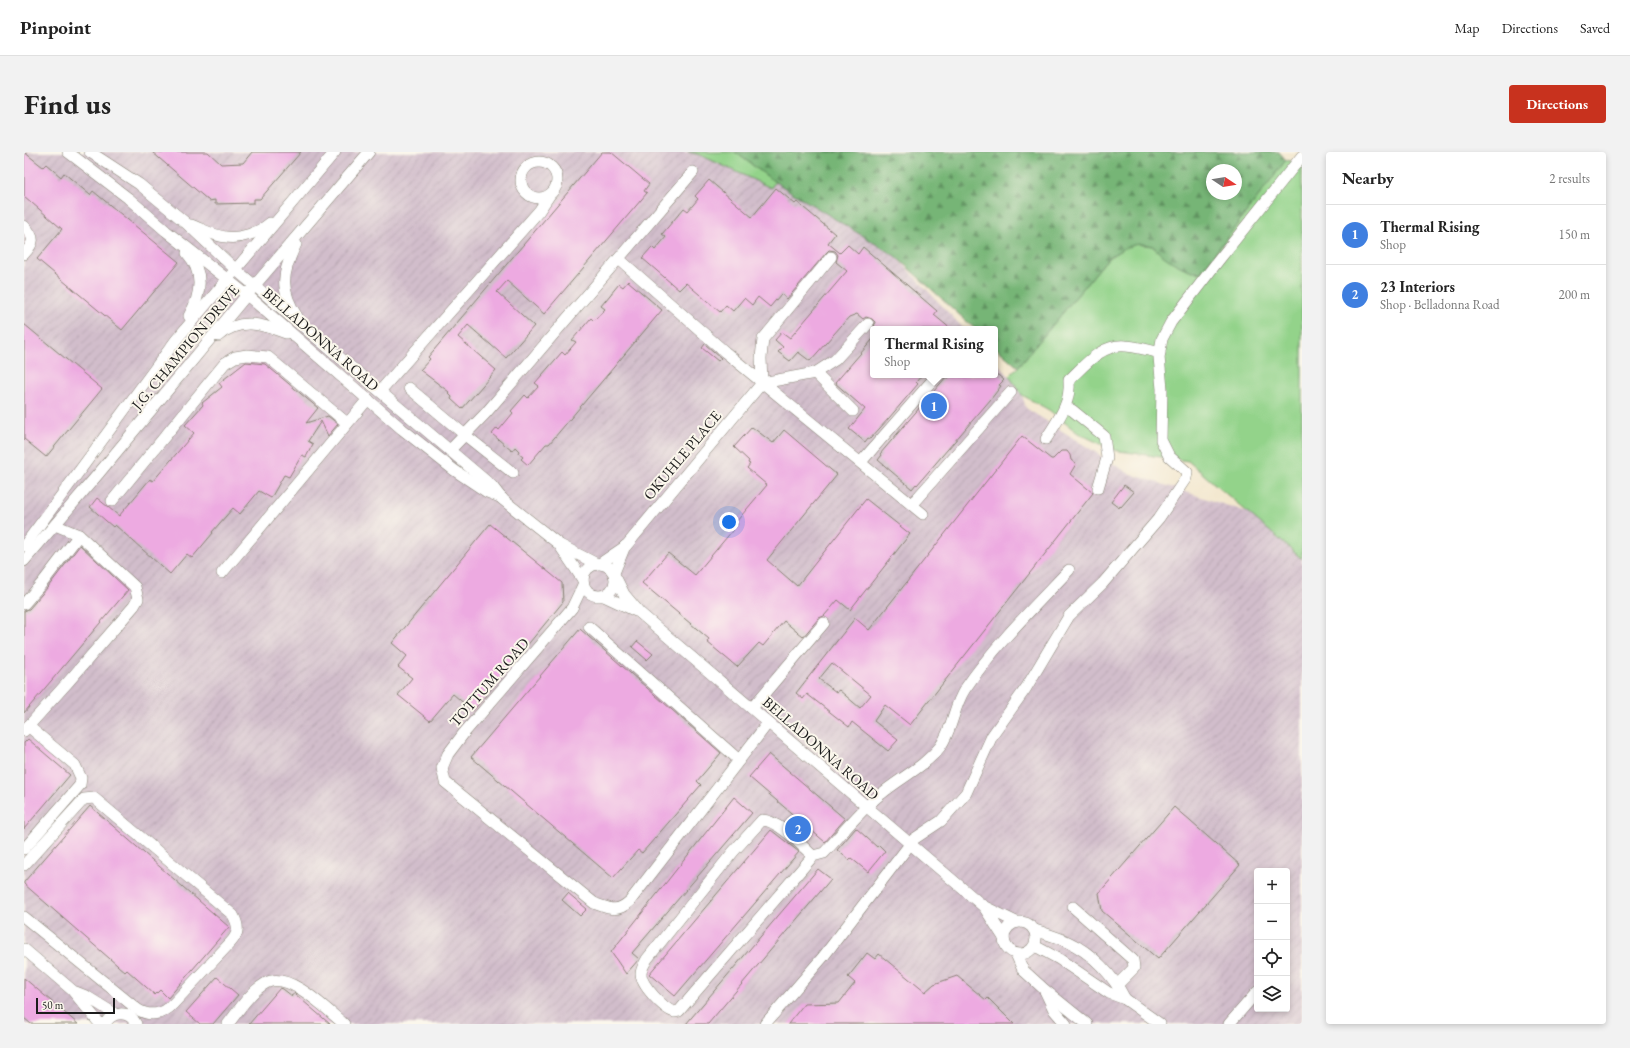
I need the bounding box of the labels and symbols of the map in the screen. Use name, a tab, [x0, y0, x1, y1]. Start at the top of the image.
north arrow	[1206, 164, 1242, 200]
street label: J.G. CHAMPION DRIVE	[126, 280, 243, 415]
street label: BELLADONNA ROAD	[259, 283, 383, 395]
pin: 1	[921, 391, 947, 421]
street label: OKUHLE PLACE	[639, 406, 725, 504]
your location	[719, 512, 739, 532]
street label: TOTTUM ROAD	[445, 634, 533, 730]
street label: BELLADONNA ROAD	[759, 692, 883, 804]
pin: 2	[785, 814, 811, 844]
scale bar	[36, 996, 115, 1015]

